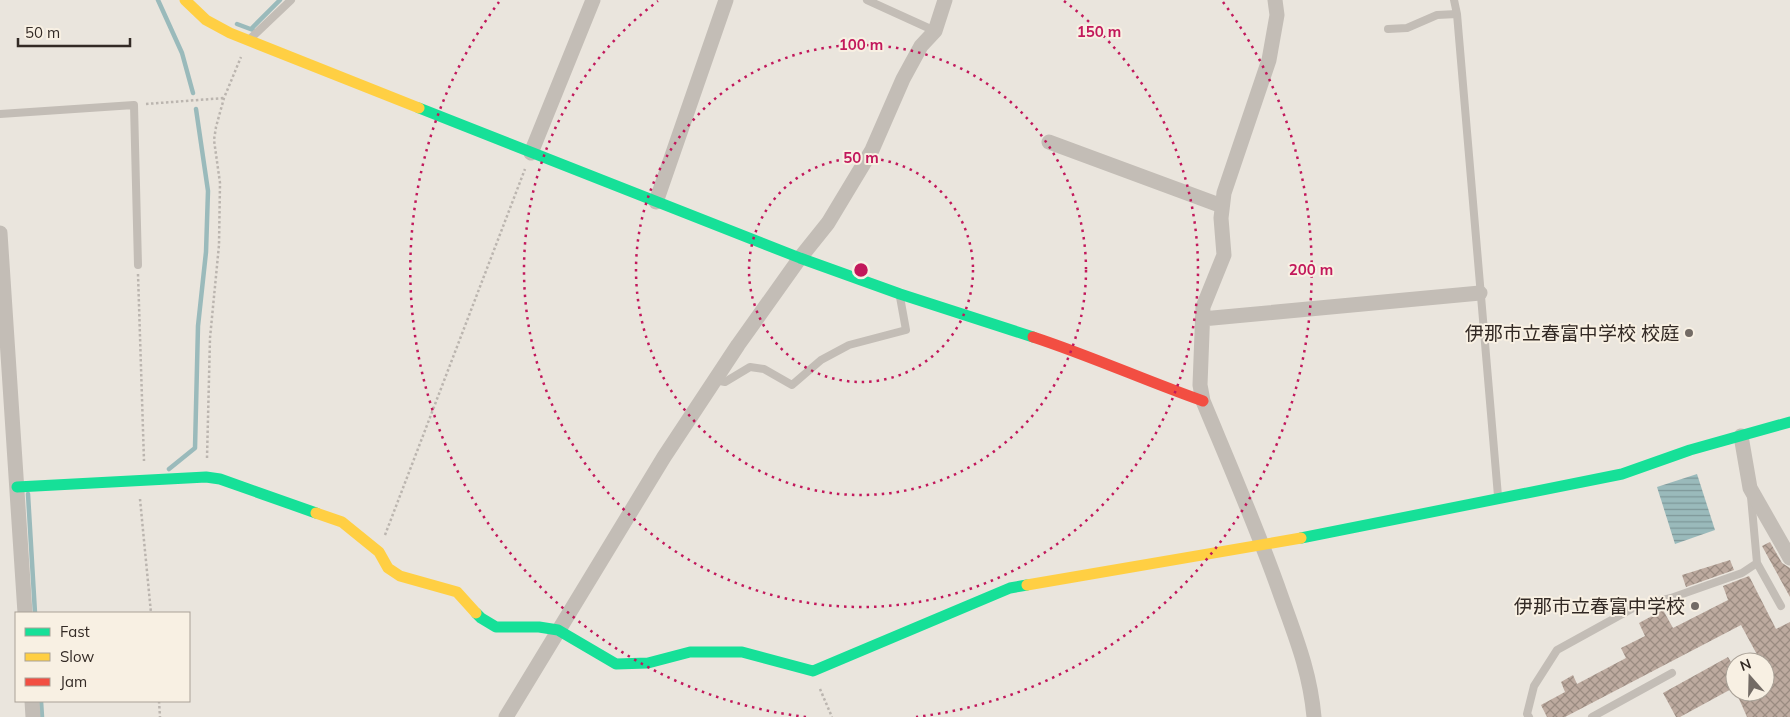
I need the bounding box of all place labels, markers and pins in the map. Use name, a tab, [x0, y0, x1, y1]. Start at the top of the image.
centre of rings	[852, 261, 870, 279]
place label: 伊那市立春富中学校 校庭	[1465, 321, 1679, 345]
marker: 伊那市立春富中学校 校庭	[1683, 327, 1695, 339]
place label: 伊那市立春富中学校	[1514, 594, 1685, 618]
marker: 伊那市立春富中学校	[1689, 600, 1701, 612]

